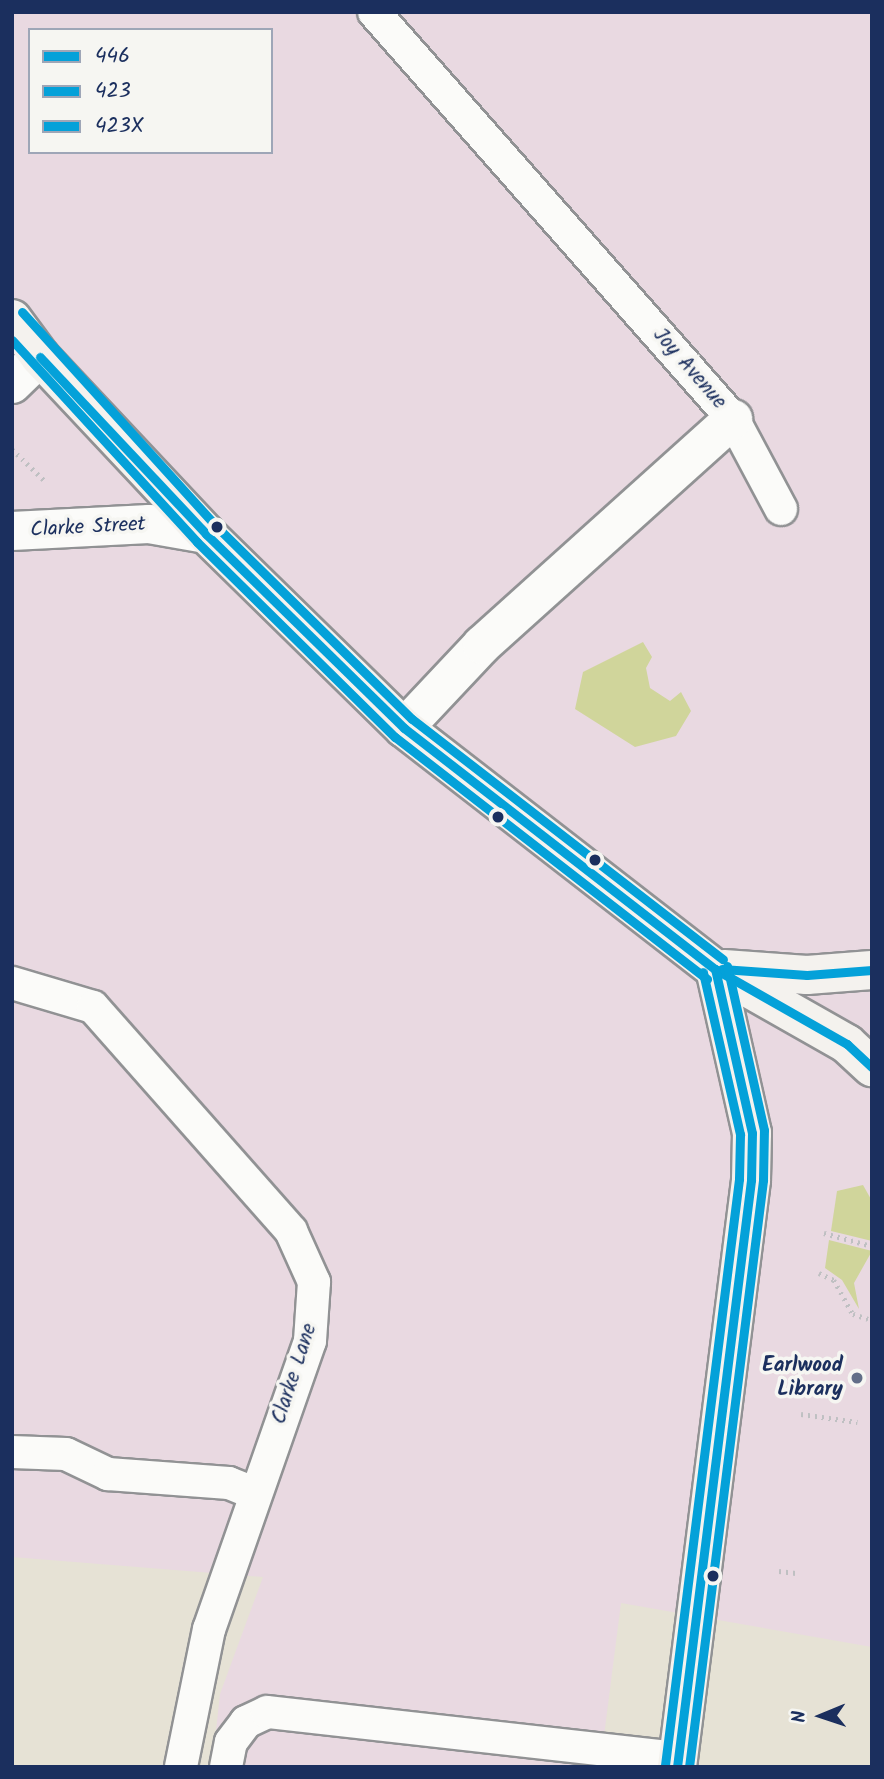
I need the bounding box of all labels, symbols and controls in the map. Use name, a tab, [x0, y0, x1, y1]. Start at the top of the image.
legend	[28, 28, 273, 154]
text: 446	[95, 40, 130, 73]
text: 423	[95, 75, 131, 108]
text: 423X	[95, 110, 144, 143]
street label: Joy Avenue	[647, 323, 731, 415]
street label: Clarke Street	[30, 512, 146, 544]
unlabelled marker	[210, 520, 224, 534]
unlabelled marker	[491, 810, 505, 824]
unlabelled marker	[588, 853, 602, 867]
street label: Clarke Lane	[267, 1321, 323, 1427]
place label: Earlwood Library	[762, 1353, 843, 1403]
marker: Earlwood Library	[849, 1370, 865, 1386]
unlabelled marker	[706, 1569, 720, 1583]
north arrow	[786, 1681, 856, 1751]
text: N	[785, 1710, 815, 1723]

